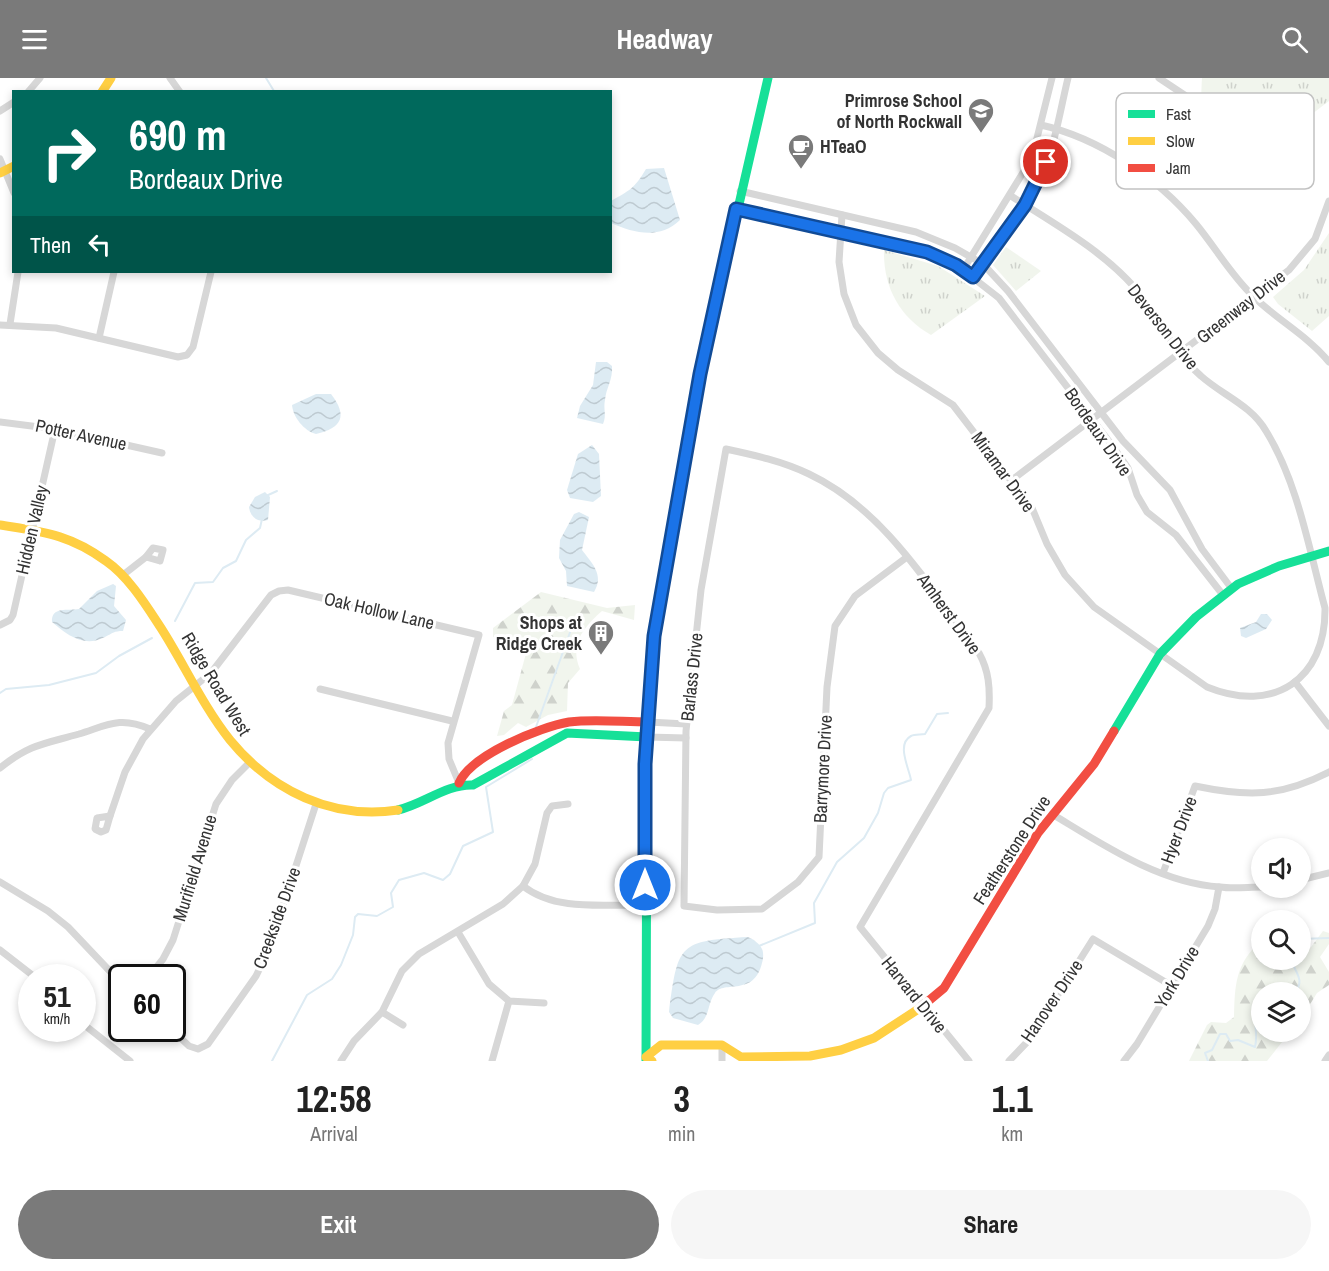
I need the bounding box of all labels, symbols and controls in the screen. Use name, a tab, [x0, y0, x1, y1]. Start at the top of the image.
text: Headway	[617, 21, 713, 57]
icon: menu	[18, 23, 51, 56]
icon: search	[1278, 23, 1311, 56]
place label: Primrose School of North Rockwall	[837, 88, 962, 134]
legend	[1116, 93, 1314, 189]
school or university icon: Primrose School of North Rockwall	[966, 96, 996, 134]
text: Fast	[1166, 103, 1191, 125]
text: 690 m	[129, 107, 227, 163]
icon: right	[30, 114, 108, 192]
text: Slow	[1166, 130, 1195, 152]
cafe icon: HTeaO	[786, 132, 816, 170]
place label: HTeaO	[820, 134, 867, 159]
pin	[1020, 136, 1071, 187]
icon: arrive	[1029, 145, 1062, 178]
text: Jam	[1166, 157, 1191, 179]
text: Bordeaux Drive	[129, 161, 283, 197]
icon: left	[83, 228, 116, 261]
text: Then	[30, 230, 71, 260]
street label: Greenway Drive	[1191, 264, 1290, 349]
street label: Deverson Drive	[1122, 279, 1205, 375]
street label: Bordeaux Drive	[1059, 383, 1138, 481]
street label: Potter Avenue	[33, 413, 129, 456]
street label: Miramar Drive	[966, 426, 1041, 517]
street label: Hidden Valley	[9, 482, 54, 577]
street label: Amherst Drive	[911, 567, 987, 659]
street label: Oak Hollow Lane	[322, 586, 437, 635]
place label: Shops at Ridge Creek	[496, 610, 583, 656]
building icon: Shops at Ridge Creek	[586, 618, 616, 656]
street label: Ridge Road West	[176, 627, 257, 740]
street label: Barlass Drive	[674, 632, 709, 722]
street label: Barrymore Drive	[807, 714, 838, 824]
street label: Featherstone Drive	[967, 790, 1056, 909]
street label: Hyer Drive	[1154, 792, 1203, 867]
street label: Murifield Avenue	[166, 811, 223, 924]
map controls	[1251, 838, 1311, 1042]
button: sound	[1251, 838, 1311, 898]
position arrow	[613, 853, 677, 917]
street label: Creekside Drive	[247, 863, 307, 972]
button: search	[1251, 910, 1311, 970]
street label: York Drive	[1148, 941, 1205, 1013]
street label: Harvard Drive	[876, 951, 953, 1038]
street label: Hanover Drive	[1015, 954, 1089, 1047]
speed limit sign: 60	[108, 964, 186, 1042]
text: 51	[43, 976, 71, 1016]
button: layers	[1251, 982, 1311, 1042]
text: km/h	[44, 1008, 70, 1029]
text: 12:58	[296, 1075, 372, 1123]
text: 3	[673, 1075, 690, 1123]
text: 1.1	[992, 1075, 1033, 1123]
text: Arrival	[310, 1120, 358, 1147]
text: min	[668, 1120, 695, 1147]
text: km	[1001, 1120, 1023, 1147]
button: Exit	[18, 1190, 659, 1259]
button: Share	[671, 1190, 1311, 1259]

